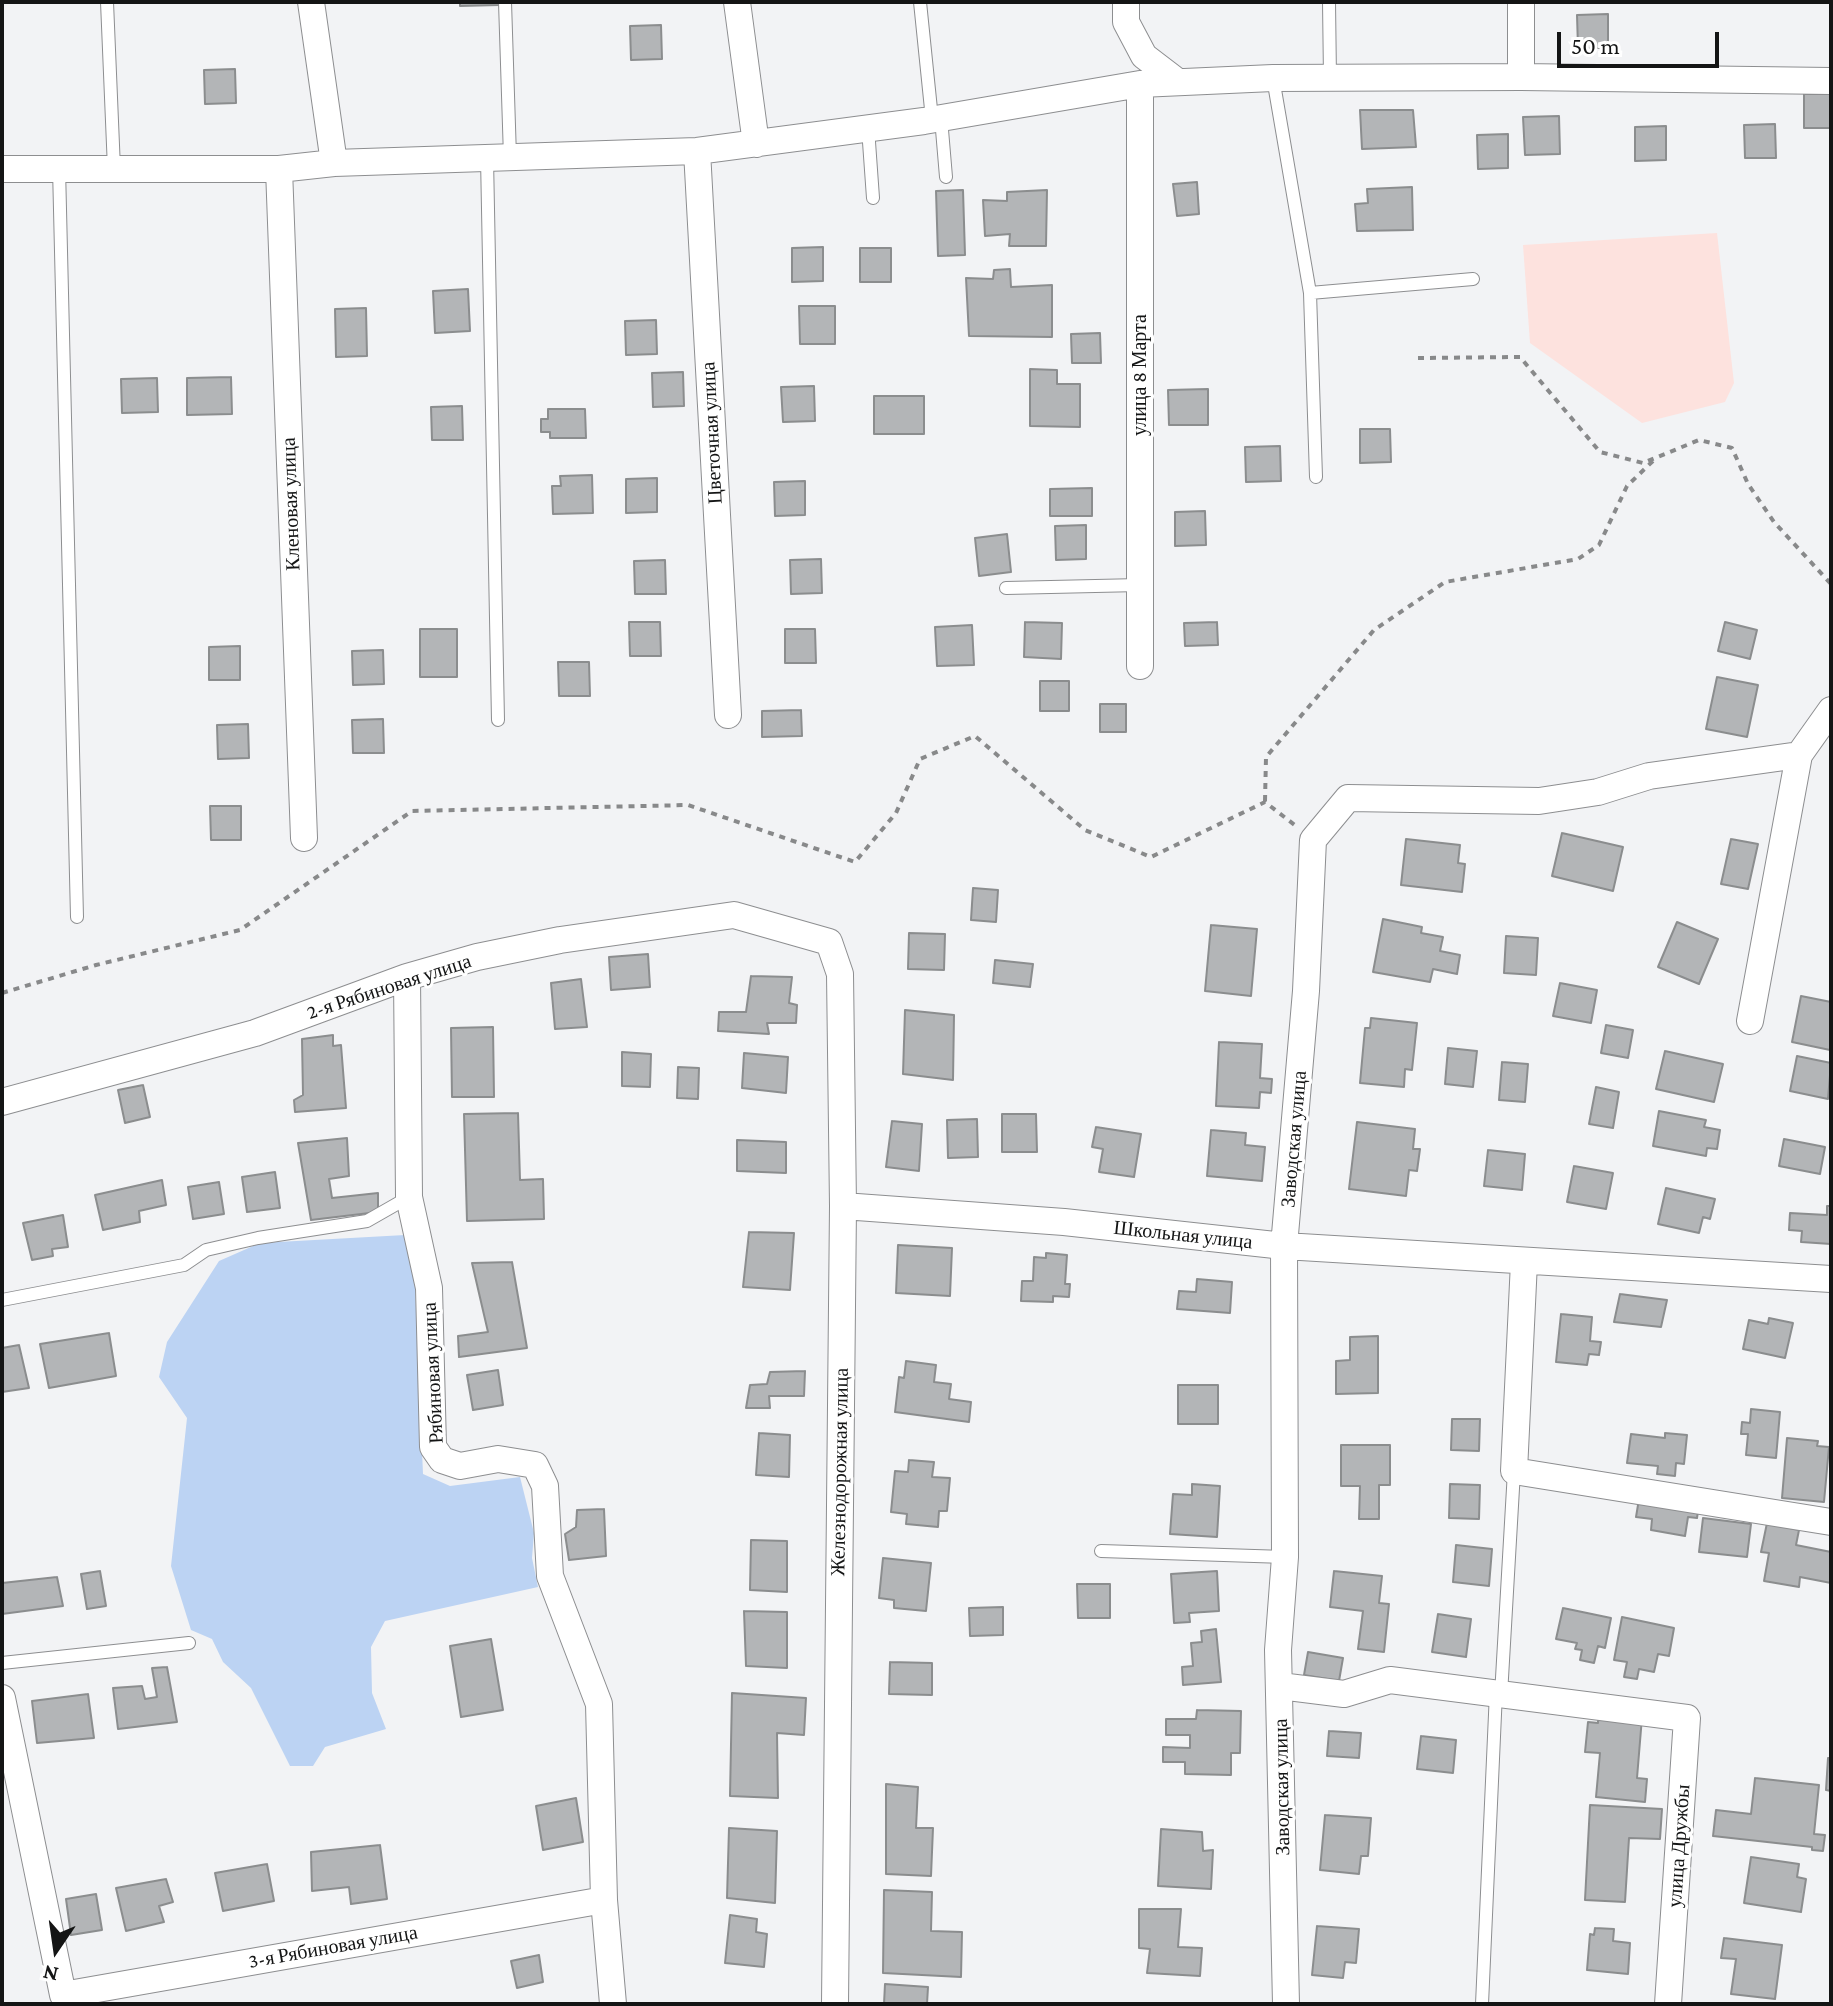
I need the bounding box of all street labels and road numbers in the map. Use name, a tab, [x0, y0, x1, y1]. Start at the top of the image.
street label: улица 8 Марта	[1128, 314, 1152, 436]
street label: Цветочная улица	[696, 361, 728, 505]
street label: Кленовая улица	[277, 437, 305, 571]
street label: 2-я Рябиновая улица	[304, 949, 474, 1025]
street label: Заводская улица	[1276, 1070, 1312, 1208]
street label: Школьная улица	[1112, 1216, 1254, 1254]
street label: Рябиновая улица	[417, 1302, 449, 1444]
street label: Железнодорожная улица	[826, 1368, 854, 1576]
street label: Заводская улица	[1269, 1718, 1295, 1856]
street label: улица Дружбы	[1663, 1784, 1695, 1908]
street label: 3-я Рябиновая улица	[247, 1920, 419, 1974]

